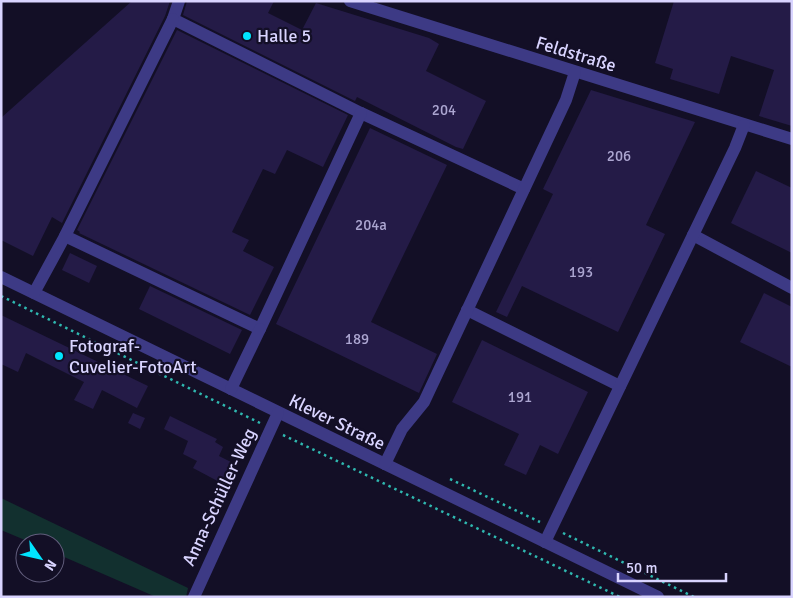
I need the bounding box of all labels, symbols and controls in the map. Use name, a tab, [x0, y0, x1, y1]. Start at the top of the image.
place label: Halle 5	[257, 25, 311, 47]
marker: Halle 5	[241, 30, 253, 42]
street label: Feldstraße	[533, 31, 619, 77]
house number: 204	[432, 101, 456, 119]
house number: 206	[607, 147, 631, 165]
house number: 204a	[355, 216, 387, 234]
house number: 193	[569, 263, 593, 281]
house number: 189	[345, 330, 369, 348]
place label: Fotograf- Cuvelier-FotoArt	[69, 335, 196, 378]
marker: Fotograf- Cuvelier-FotoArt	[53, 350, 65, 362]
house number: 191	[508, 388, 532, 406]
street label: Klever Straße	[285, 389, 389, 455]
street label: Anna-Schüller-Weg	[177, 425, 261, 569]
north arrow	[15, 533, 65, 583]
scale bar	[618, 550, 726, 582]
text: N	[41, 556, 60, 574]
text: 50 m	[626, 559, 657, 577]

